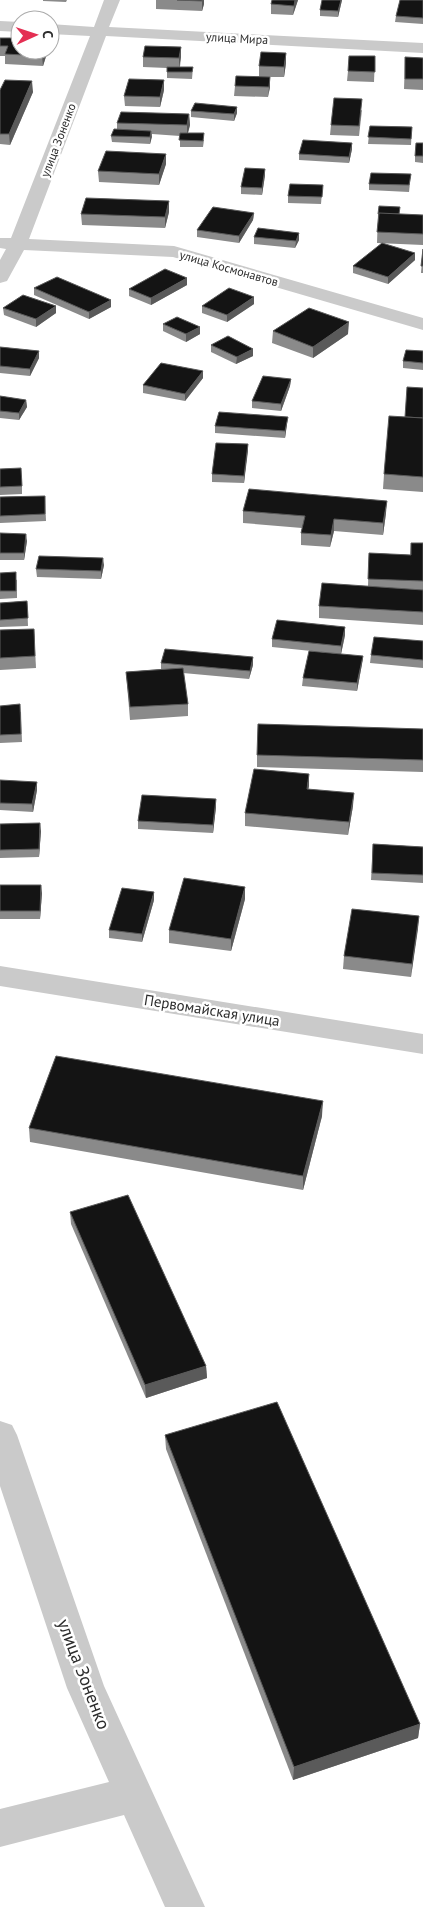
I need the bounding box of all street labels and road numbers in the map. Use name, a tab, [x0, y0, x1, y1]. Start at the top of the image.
street label: улица Мира	[206, 29, 269, 47]
street label: улица Зоненко	[37, 101, 79, 179]
street label: улица Космонавтов	[178, 247, 280, 289]
street label: Первомайская улица	[143, 990, 281, 1030]
street label: улица Зоненко	[52, 1615, 116, 1733]

